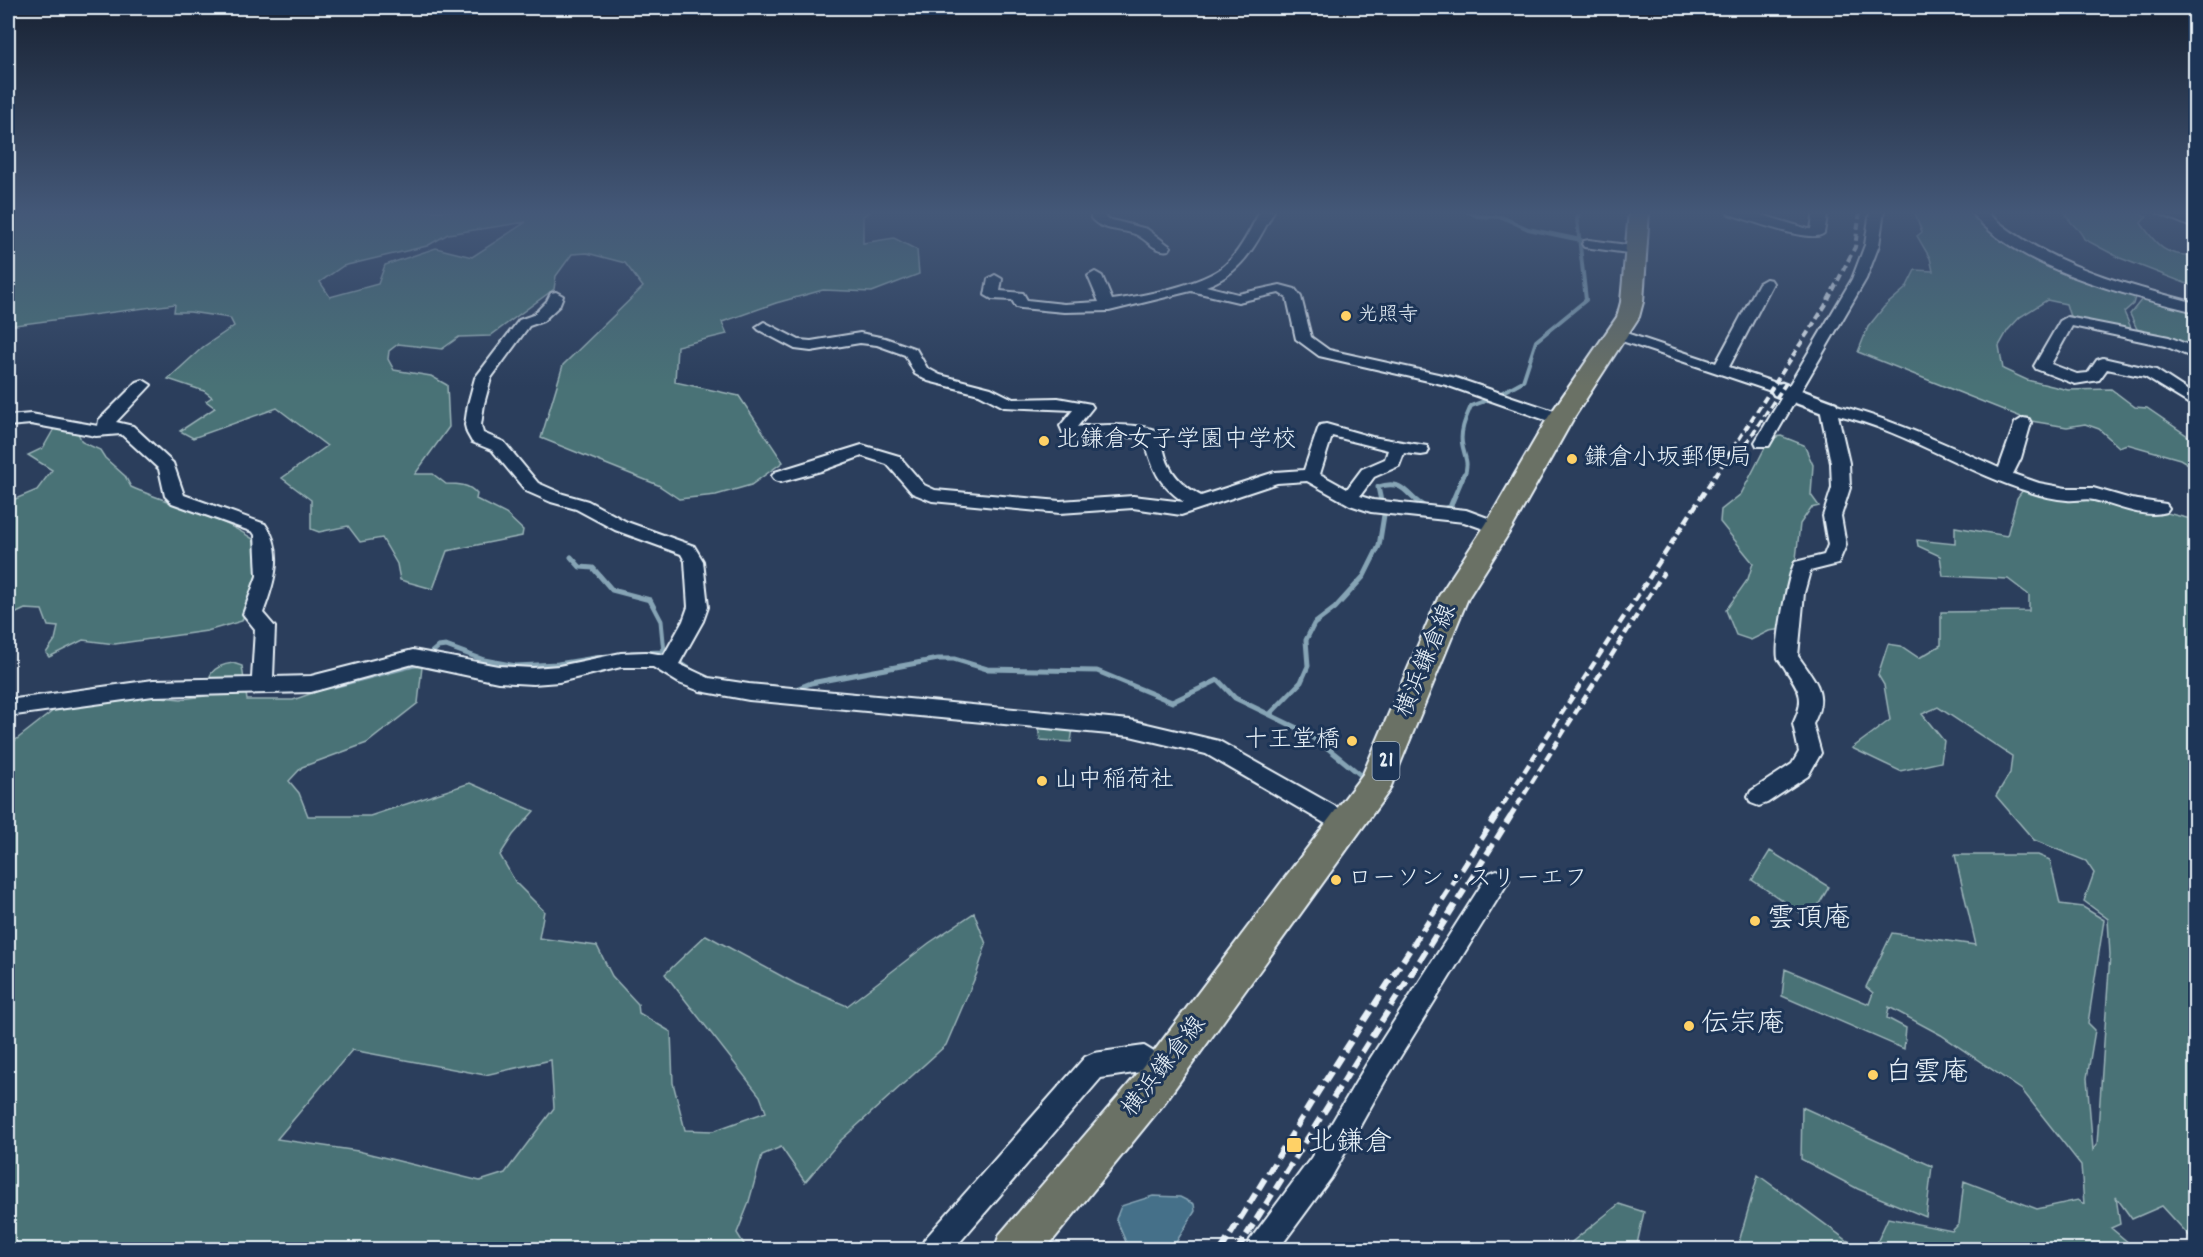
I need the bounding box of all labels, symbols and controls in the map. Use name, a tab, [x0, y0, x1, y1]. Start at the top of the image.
place label: 光照寺	[1358, 302, 1418, 330]
marker: 光照寺	[1339, 309, 1353, 323]
place label: 北鎌倉女子学園中学校	[1056, 424, 1296, 458]
marker: 北鎌倉女子学園中学校	[1037, 434, 1051, 448]
place label: 鎌倉小坂郵便局	[1584, 442, 1752, 476]
marker: 鎌倉小坂郵便局	[1565, 452, 1579, 466]
street label: 横浜鎌倉線	[1388, 599, 1466, 723]
place label: 十王堂橋	[1244, 724, 1340, 758]
marker: 十王堂橋	[1345, 734, 1359, 748]
road number: 21	[1372, 742, 1400, 780]
place label: 山中稲荷社	[1054, 764, 1174, 798]
marker: 山中稲荷社	[1035, 774, 1049, 788]
place label: ローソン・スリーエフ	[1348, 863, 1588, 897]
marker: ローソン・スリーエフ	[1329, 873, 1343, 887]
place label: 雲頂庵	[1767, 901, 1851, 941]
marker: 雲頂庵	[1748, 914, 1762, 928]
place label: 伝宗庵	[1701, 1006, 1785, 1046]
street label: 横浜鎌倉線	[1115, 1009, 1215, 1125]
marker: 伝宗庵	[1682, 1019, 1696, 1033]
place label: 白雲庵	[1885, 1055, 1969, 1095]
marker: 白雲庵	[1866, 1068, 1880, 1082]
place label: 北鎌倉	[1308, 1125, 1392, 1165]
marker: 北鎌倉	[1285, 1136, 1303, 1154]

